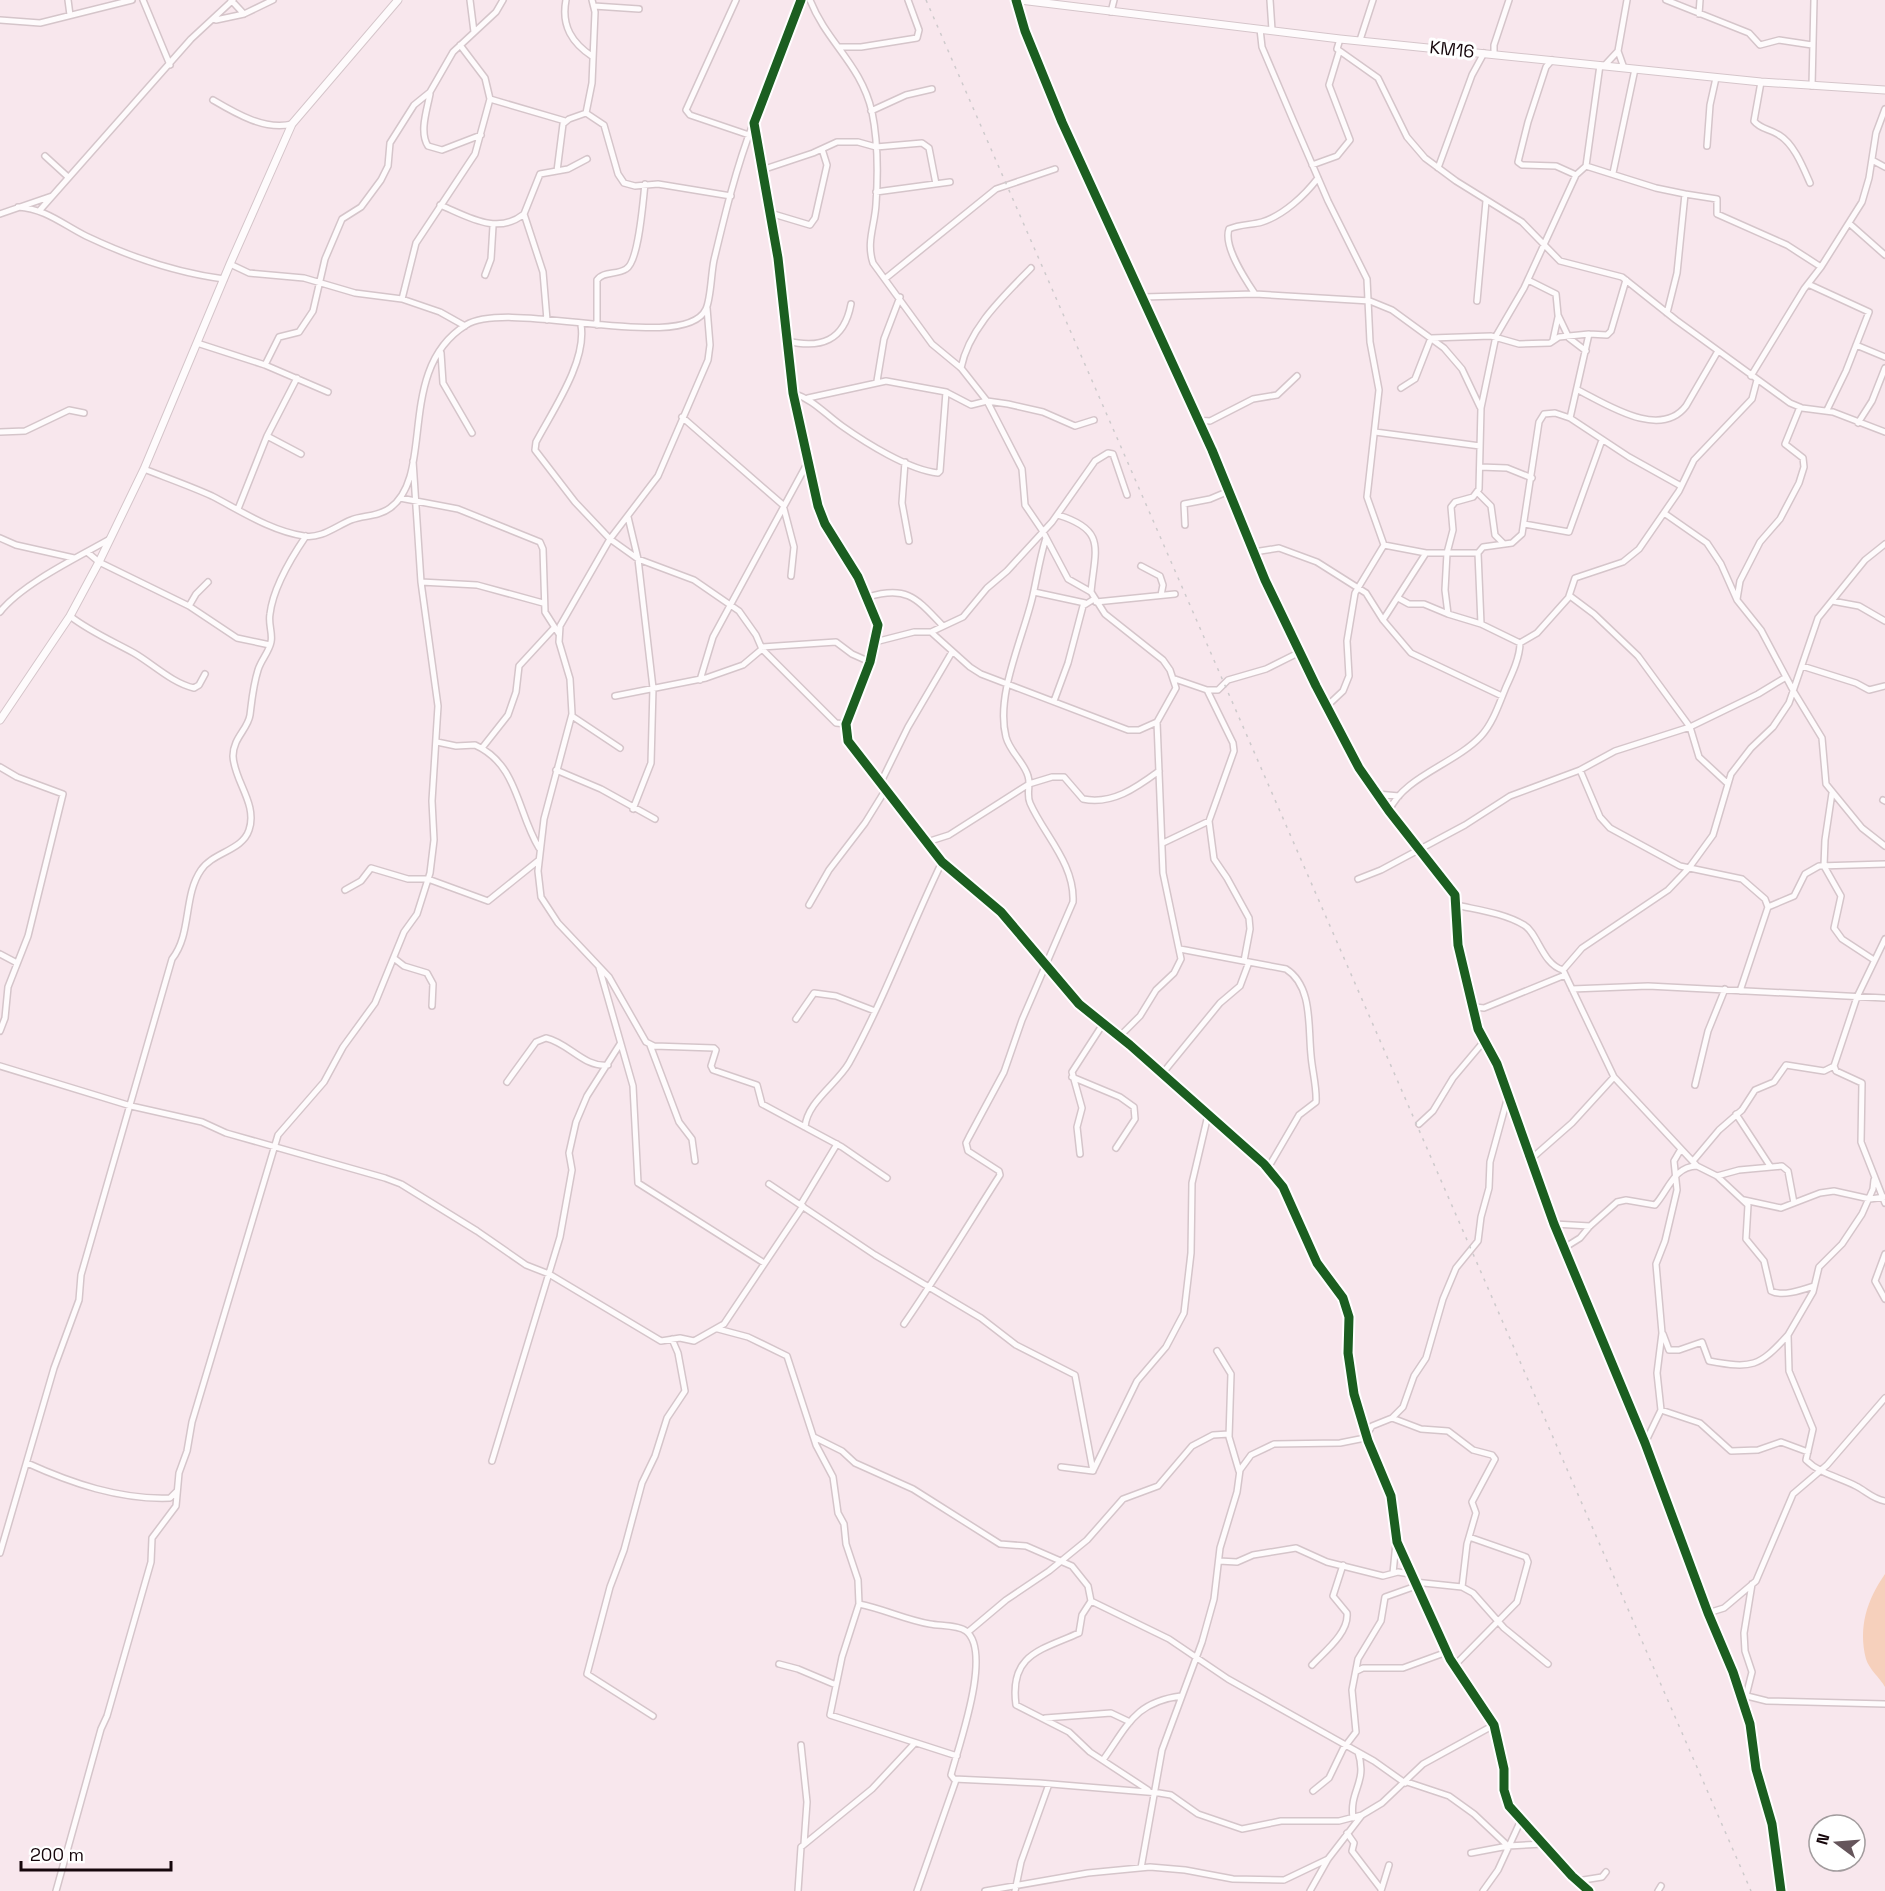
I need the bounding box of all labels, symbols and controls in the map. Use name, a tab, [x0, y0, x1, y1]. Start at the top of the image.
street label: KM16	[1428, 35, 1476, 63]
north arrow	[1807, 1813, 1867, 1873]
text: N	[1811, 1831, 1835, 1847]
scale bar	[21, 1834, 171, 1872]
text: 200 m	[30, 1843, 84, 1866]

